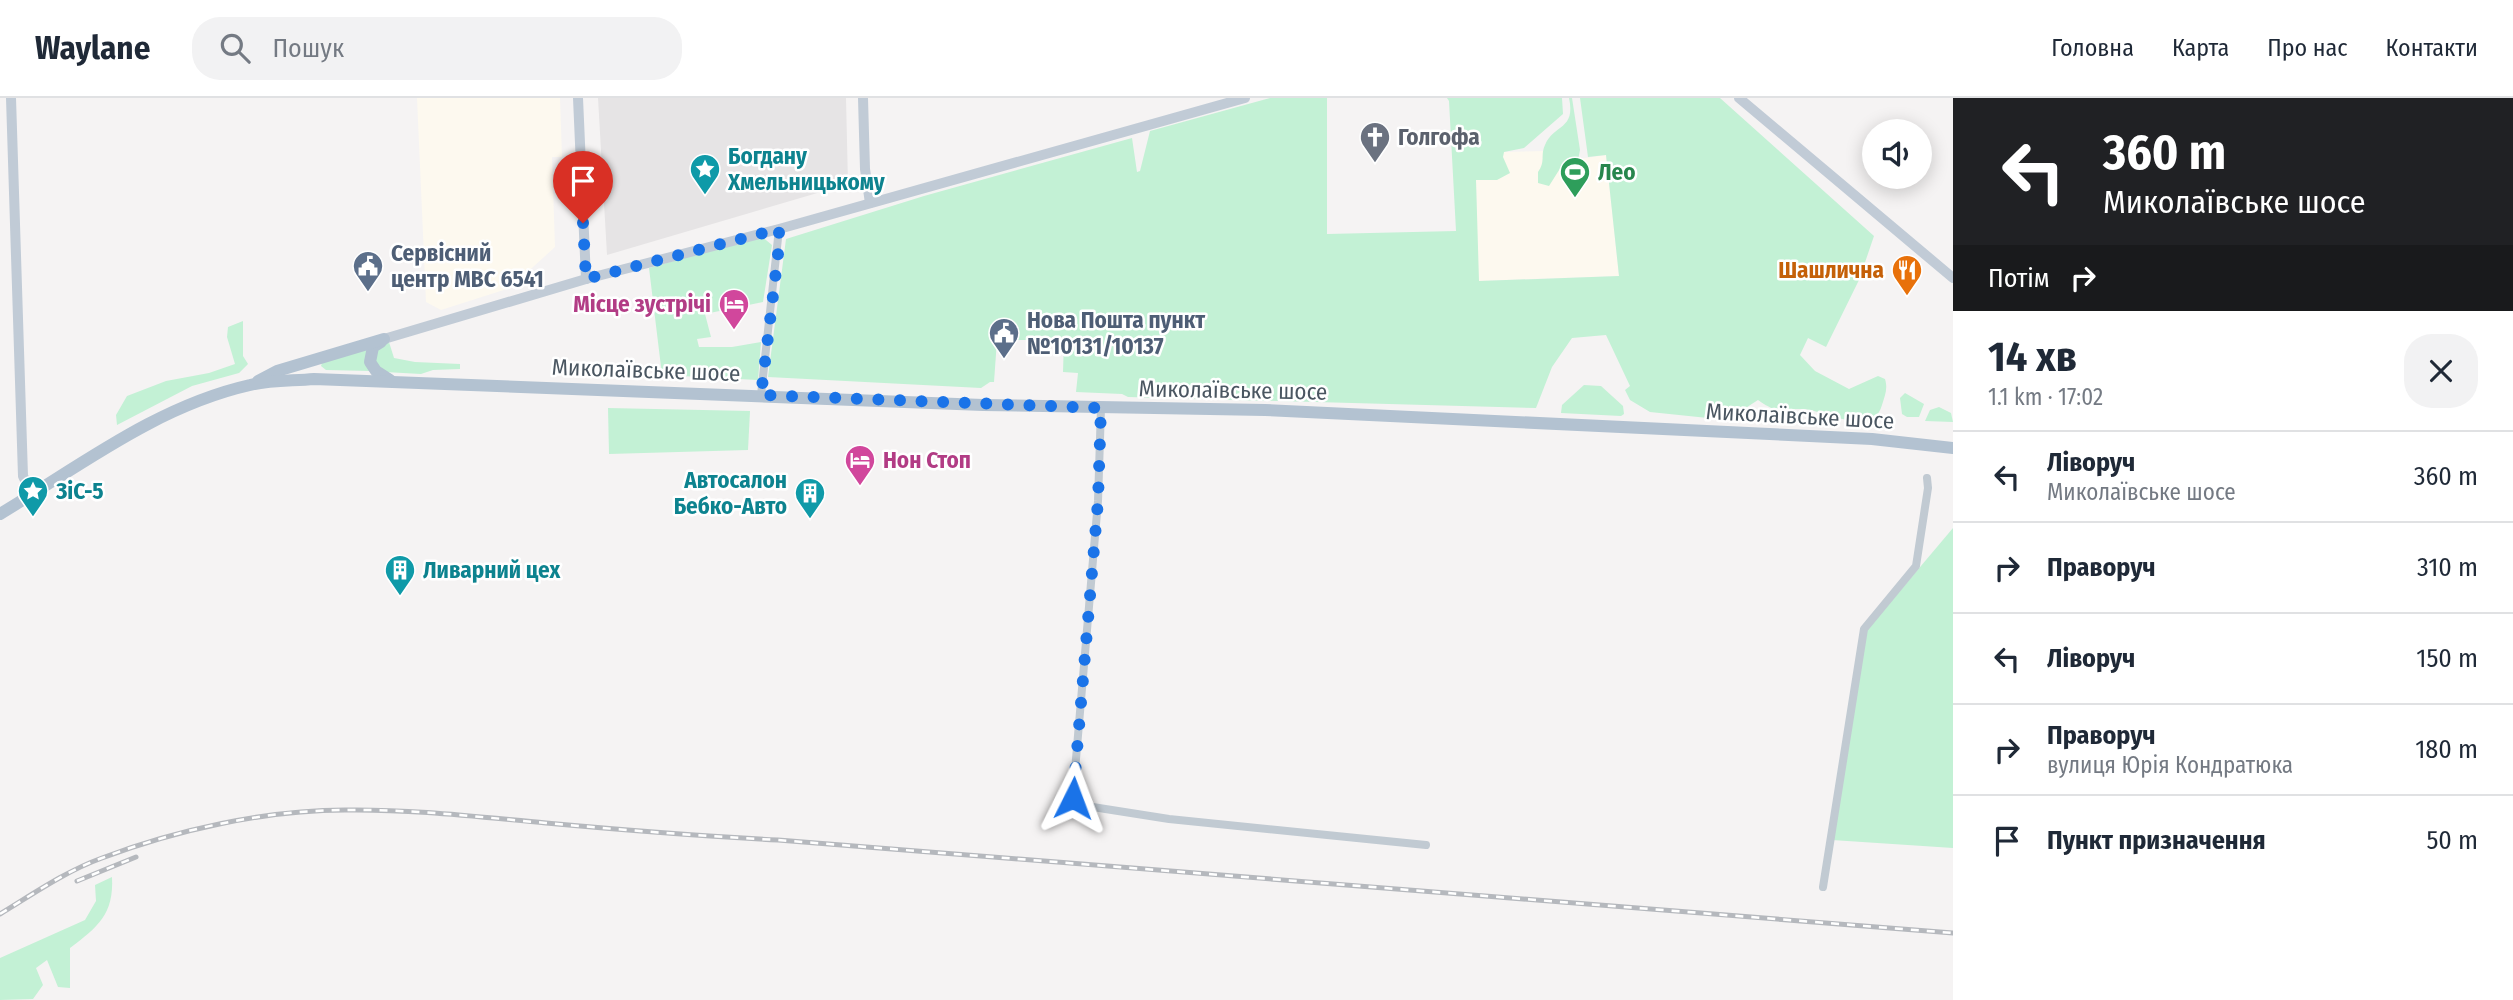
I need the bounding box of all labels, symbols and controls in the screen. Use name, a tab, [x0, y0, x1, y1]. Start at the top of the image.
search box	[192, 17, 682, 80]
text: Waylane	[35, 28, 150, 68]
icon: search	[216, 29, 254, 67]
text: Пошук	[272, 33, 344, 64]
text: Головна	[2051, 34, 2134, 62]
text: Карта	[2172, 34, 2229, 62]
text: Про нас	[2267, 34, 2348, 62]
text: Контакти	[2386, 34, 2478, 62]
map controls	[1862, 119, 1932, 189]
button: sound	[1862, 119, 1932, 189]
church icon: Голгофа	[1358, 120, 1392, 164]
place label: Голгофа	[1398, 123, 1480, 151]
text: 360 m	[2103, 123, 2226, 182]
icon: left	[1988, 126, 2079, 217]
place label: Богдану Хмельницькому	[727, 142, 886, 196]
pin	[553, 151, 613, 223]
place icon: Богдану Хмельницькому	[688, 152, 722, 196]
sports icon: Лео	[1558, 155, 1592, 199]
place label: Лео	[1598, 158, 1636, 186]
icon: arrive	[564, 162, 602, 200]
text: Миколаївське шосе	[2103, 183, 2366, 221]
place label: Сервісний центр МВС 6541	[391, 239, 544, 293]
public building icon: Сервісний центр МВС 6541	[351, 249, 385, 293]
restaurant icon: Шашлична	[1890, 253, 1924, 297]
place label: Шашлична	[1778, 256, 1884, 284]
icon: right	[2064, 259, 2102, 297]
text: Потім	[1988, 263, 2050, 294]
hotel icon: Місце зустрічі	[717, 287, 751, 331]
place label: Місце зустрічі	[573, 290, 711, 318]
place label: Нова Пошта пункт №10131/10137	[1027, 306, 1206, 360]
public building icon: Нова Пошта пункт №10131/10137	[987, 316, 1021, 360]
text: 14 хв	[1988, 332, 2077, 382]
button: close	[2404, 334, 2478, 408]
street label: Миколаївське шосе	[551, 353, 741, 387]
street label: Миколаївське шосе	[1138, 374, 1328, 406]
text: 1.1 km · 17:02	[1988, 383, 2103, 411]
street label: Миколаївське шосе	[1705, 397, 1895, 435]
hotel icon: Нон Стоп	[843, 443, 877, 487]
place label: Нон Стоп	[883, 446, 971, 474]
text: Ліворуч	[2047, 447, 2135, 478]
icon: left	[1988, 458, 2026, 496]
text: 360 m	[2414, 461, 2478, 492]
place label: Автосалон Бебко-Авто	[674, 466, 787, 520]
place icon: ЗіС-5	[16, 474, 50, 518]
building icon: Автосалон Бебко-Авто	[793, 476, 827, 520]
place label: ЗіС-5	[55, 477, 104, 505]
text: Миколаївське шосе	[2047, 478, 2236, 506]
icon: right	[1988, 549, 2026, 587]
text: Праворуч	[2047, 552, 2156, 583]
text: 310 m	[2417, 552, 2478, 583]
building icon: Ливарний цех	[383, 553, 417, 597]
place label: Ливарний цех	[423, 556, 561, 584]
icon: left	[1988, 640, 2026, 678]
text: Ліворуч	[2047, 643, 2135, 674]
text: 150 m	[2416, 643, 2478, 674]
text: Праворуч	[2047, 720, 2156, 751]
icon: right	[1988, 731, 2026, 769]
text: 180 m	[2415, 734, 2478, 765]
text: вулиця Юрія Кондратюка	[2047, 751, 2293, 779]
position arrow	[1036, 761, 1110, 835]
icon: arrive	[1988, 822, 2026, 860]
text: Пункт призначення	[2047, 825, 2266, 856]
text: 50 m	[2426, 825, 2478, 856]

